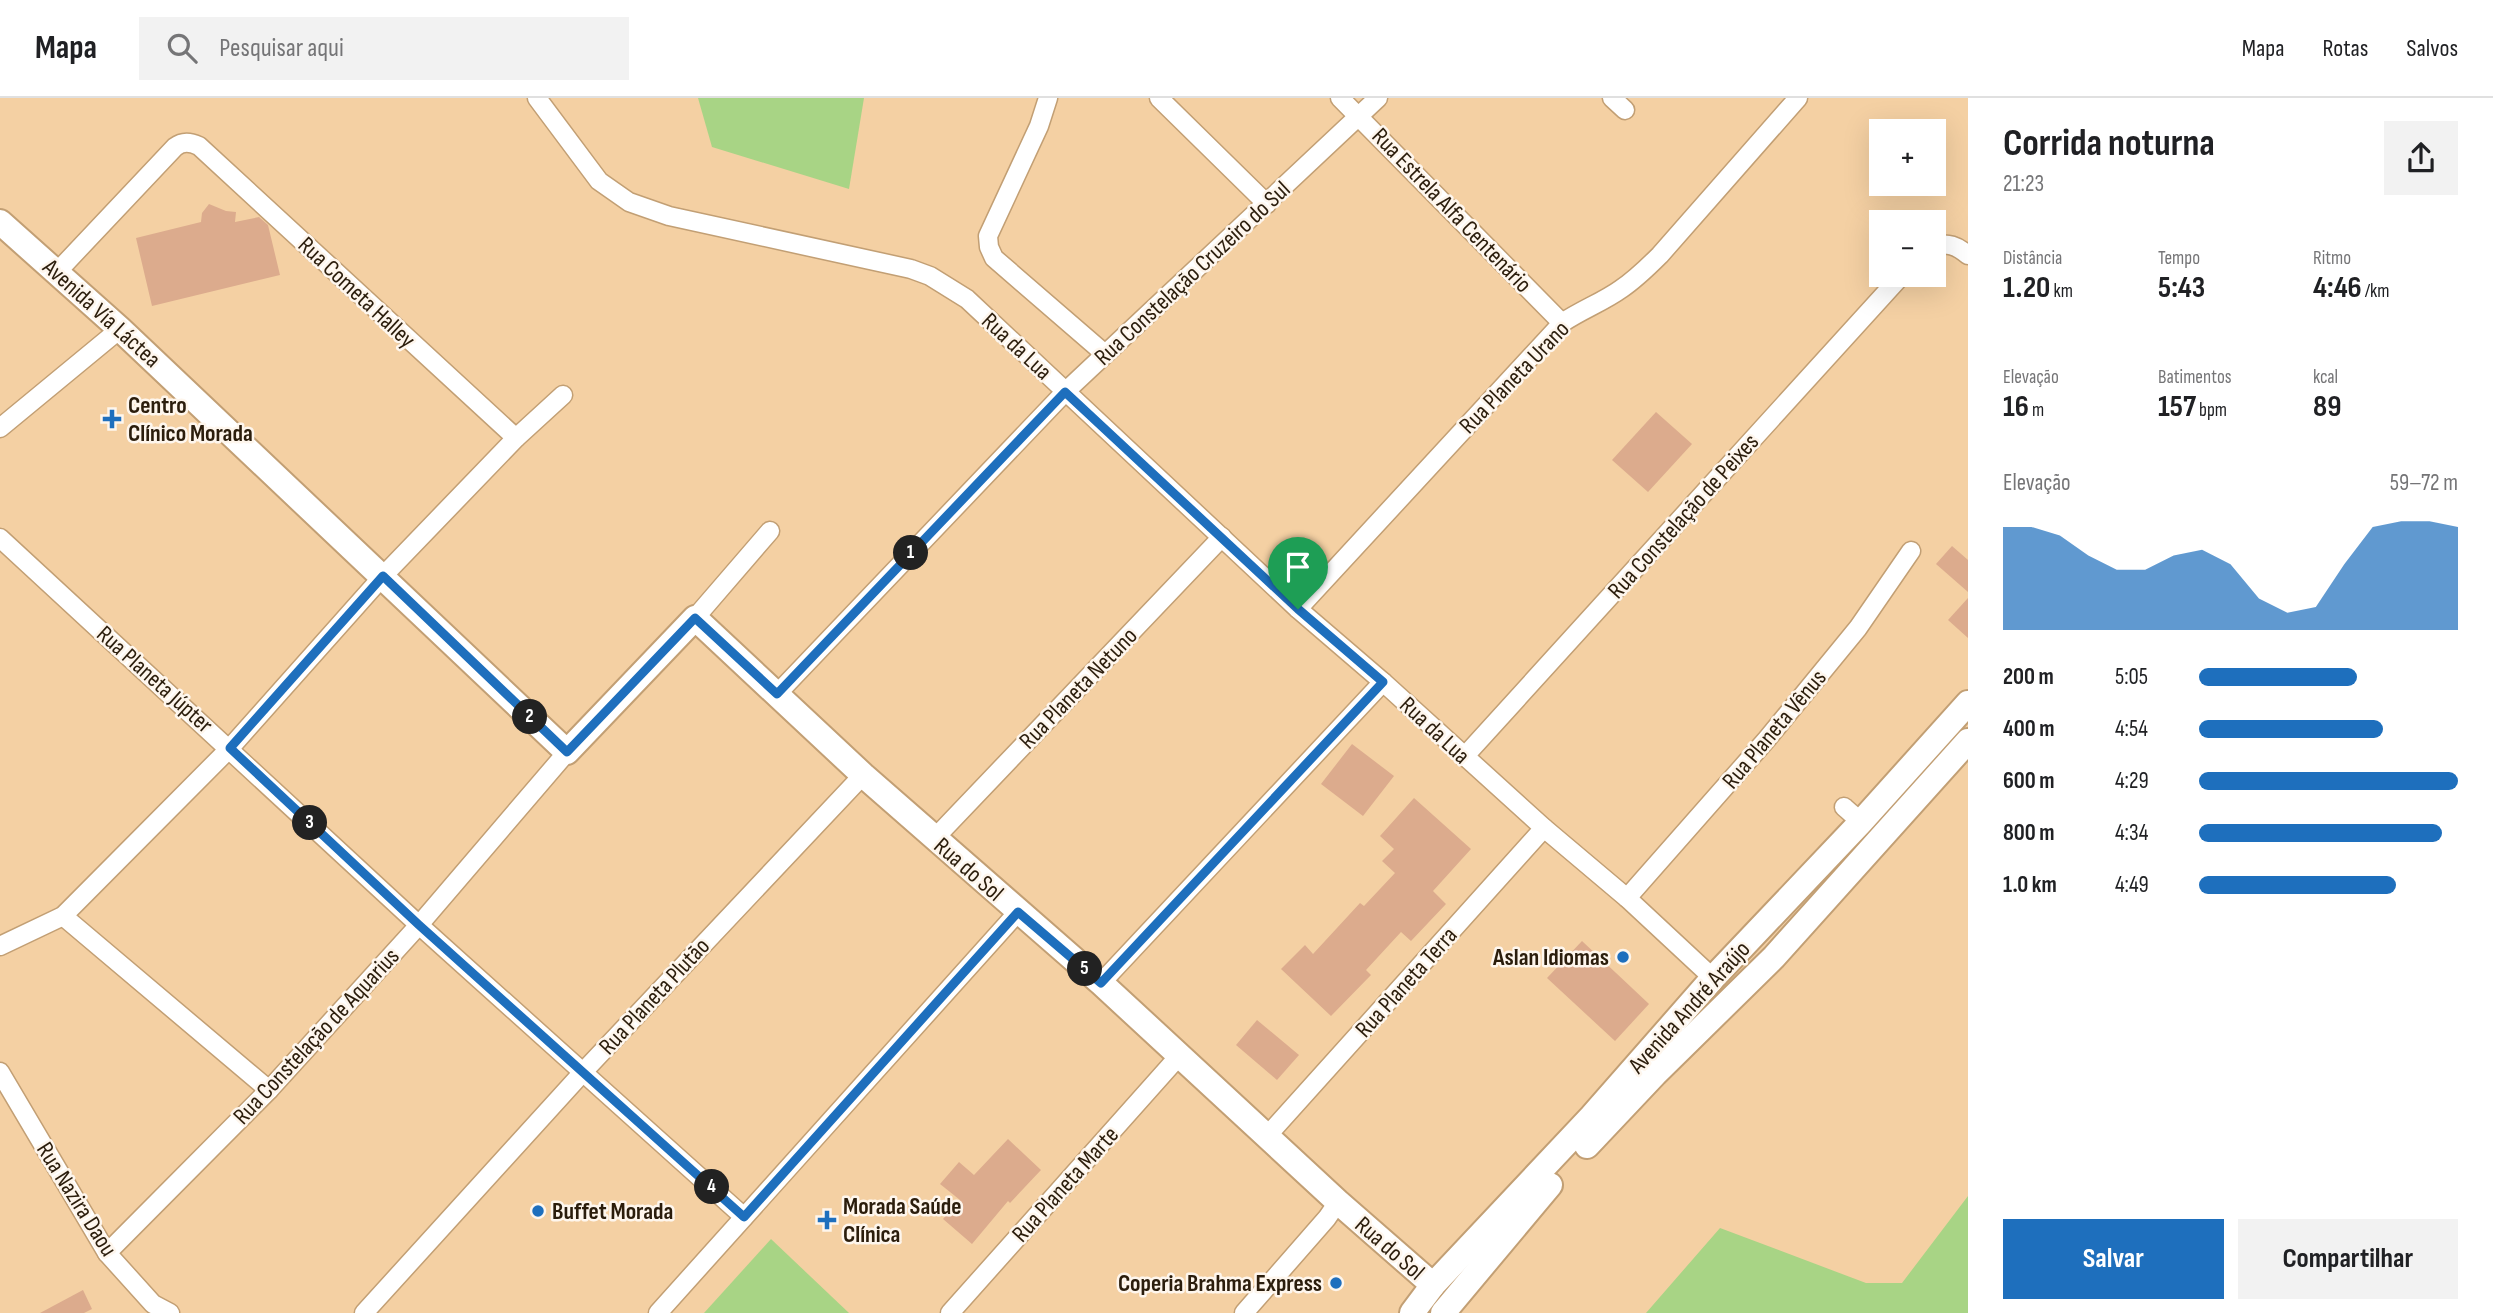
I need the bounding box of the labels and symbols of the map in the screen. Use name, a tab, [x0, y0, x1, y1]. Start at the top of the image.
street label: Rua Estrela Alfa Centenário	[1366, 122, 1538, 299]
street label: Rua Constelação Cruzeiro do Sul	[1089, 175, 1296, 372]
street label: Rua Cometa Halley	[292, 231, 421, 354]
street label: Avenida Vía Láctea	[36, 252, 167, 374]
street label: Rua da Lua	[976, 307, 1058, 386]
street label: Rua Planeta Urano	[1453, 315, 1575, 440]
place label: Centro Clínico Morada	[128, 391, 253, 448]
marker: Centro Clínico Morada	[102, 409, 122, 429]
street label: Rua Constelação de Peixes	[1602, 428, 1765, 605]
pin: 1	[894, 536, 928, 570]
pin	[1268, 537, 1328, 609]
street label: Rua Planeta Júpter	[90, 620, 219, 739]
street label: Rua Planeta Netuno	[1013, 622, 1143, 755]
street label: Rua Planeta Vênus	[1716, 664, 1833, 795]
street label: Rua da Lua	[1394, 691, 1476, 770]
pin: 2	[512, 700, 548, 734]
pin: 3	[292, 806, 328, 840]
street label: Rua do Sol	[928, 831, 1009, 907]
street label: Rua Planeta Terra	[1349, 921, 1464, 1044]
street label: Rua Planeta Plutão	[593, 932, 716, 1061]
street label: Avenida André Araújo	[1622, 935, 1756, 1080]
street label: Rua Constelação de Aquarius	[227, 942, 406, 1131]
place label: Aslan Idiomas	[1492, 943, 1609, 972]
marker: Aslan Idiomas	[1615, 949, 1631, 965]
pin: 5	[1068, 952, 1102, 986]
street label: Rua Planeta Marte	[1006, 1121, 1125, 1248]
street label: Rua Nazira Daou	[30, 1137, 123, 1262]
pin: 4	[694, 1170, 730, 1204]
place label: Morada Saúde Clínica	[843, 1192, 961, 1249]
place label: Buffet Morada	[552, 1197, 673, 1226]
marker: Buffet Morada	[530, 1203, 546, 1219]
marker: Morada Saúde Clínica	[817, 1210, 837, 1230]
street label: Rua do Sol	[1349, 1210, 1430, 1286]
place label: Coperia Brahma Express	[1118, 1269, 1322, 1298]
marker: Coperia Brahma Express	[1328, 1275, 1344, 1291]

